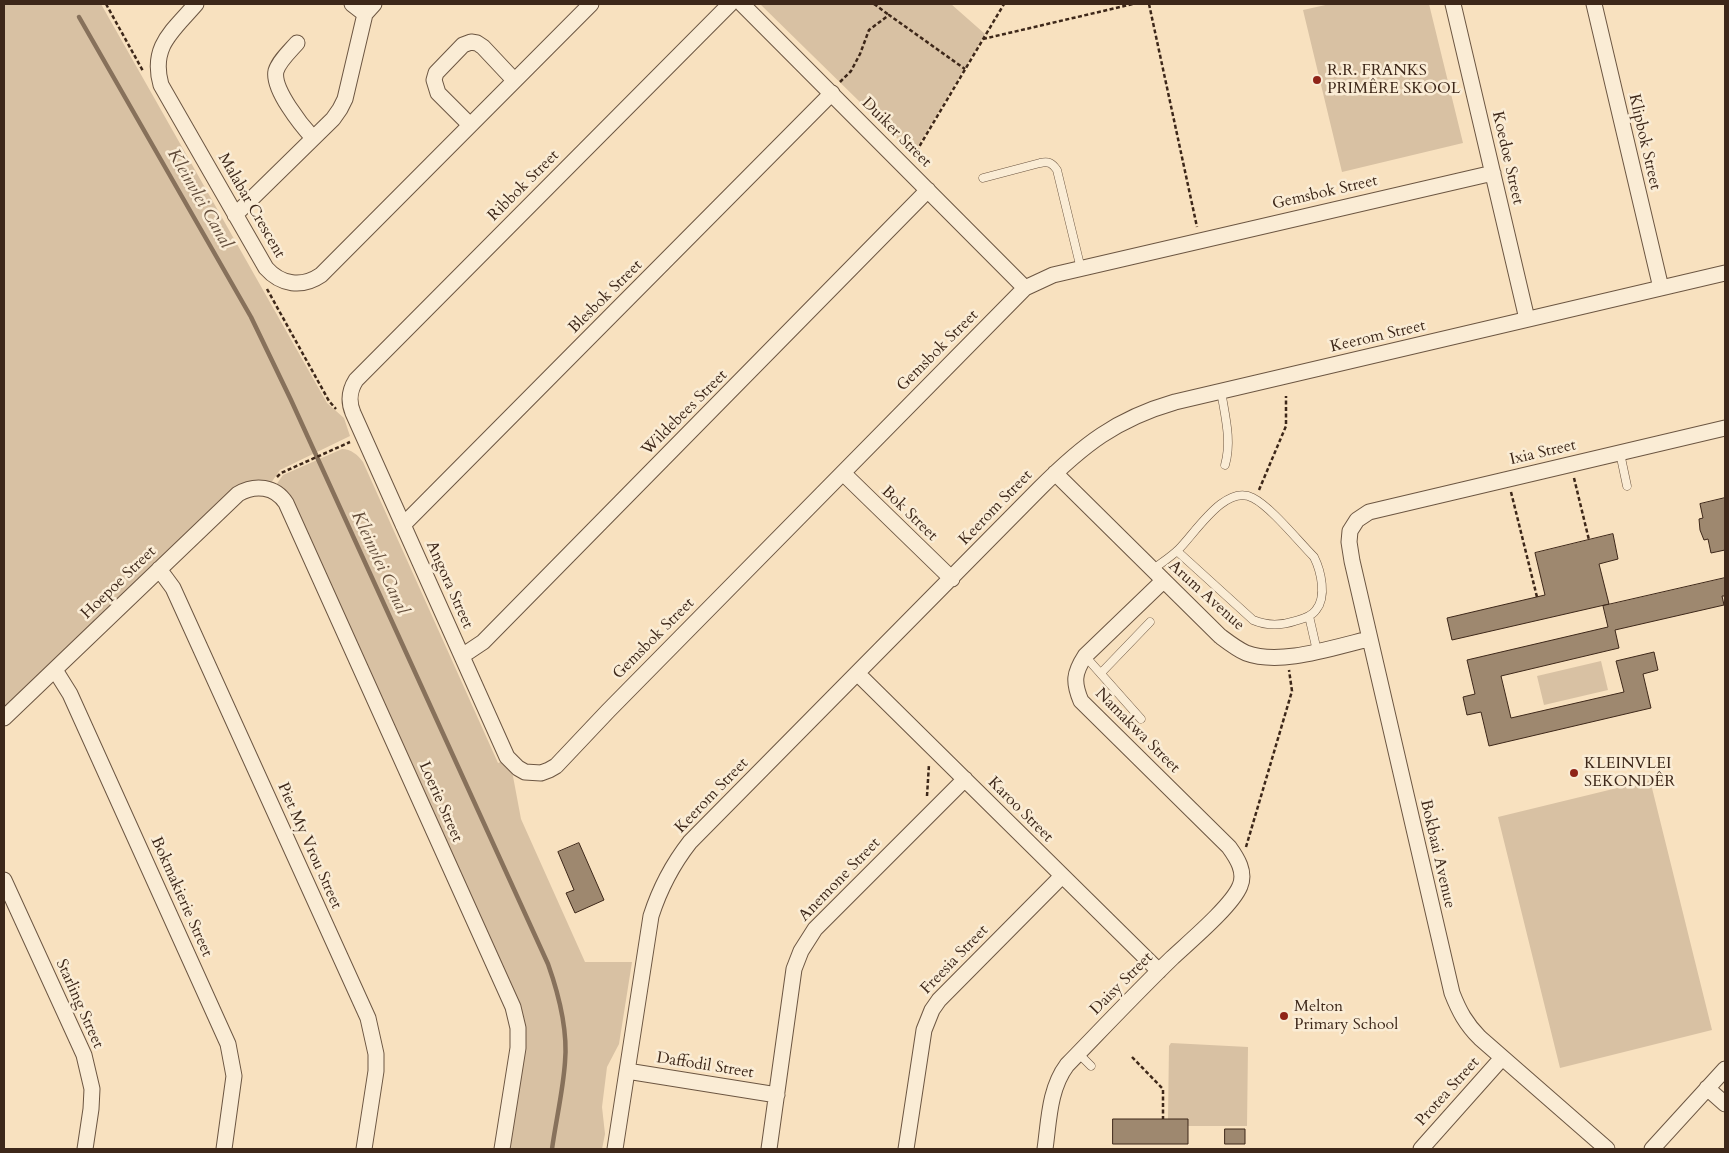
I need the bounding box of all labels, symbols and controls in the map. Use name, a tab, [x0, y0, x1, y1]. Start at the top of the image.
place label: R.R. FRANKS PRIMÊRE SKOOL	[1327, 61, 1460, 99]
marker: R.R. FRANKS PRIMÊRE SKOOL	[1311, 74, 1323, 86]
street label: Klipbok Street	[1624, 92, 1664, 192]
street label: Duiker Street	[857, 94, 935, 172]
street label: Koedoe Street	[1487, 110, 1527, 206]
water label: Kleinvlei Canal	[162, 145, 236, 253]
street label: Ribbok Street	[484, 146, 564, 226]
street label: Malabar Crescent	[213, 150, 289, 262]
street label: Gemsbok Street	[1271, 172, 1379, 214]
street label: Blesbok Street	[565, 256, 647, 338]
street label: Gemsbok Street	[893, 306, 983, 396]
street label: Keerom Street	[1328, 317, 1428, 357]
street label: Wildebees Street	[638, 366, 732, 460]
street label: Ixia Street	[1508, 436, 1578, 470]
street label: Keerom Street	[955, 466, 1037, 550]
street label: Bok Street	[877, 482, 941, 546]
water label: Kleinvlei Canal	[346, 508, 412, 618]
street label: Angora Street	[421, 538, 477, 632]
street label: Hoepoe Street	[78, 543, 160, 623]
street label: Arum Avenue	[1164, 557, 1248, 635]
street label: Gemsbok Street	[609, 594, 699, 684]
street label: Namakwa Street	[1091, 685, 1183, 777]
street label: Keerom Street	[671, 754, 753, 838]
place label: KLEINVLEI SEKONDÊR	[1584, 754, 1675, 792]
street label: Loerie Street	[414, 759, 466, 845]
marker: KLEINVLEI SEKONDÊR	[1568, 767, 1580, 779]
street label: Karoo Street	[983, 773, 1057, 847]
street label: Piet My Vrou Street	[273, 780, 345, 912]
street label: Bokbaai Avenue	[1415, 798, 1459, 910]
street label: Bokmakierie Street	[146, 834, 216, 960]
street label: Anemone Street	[795, 834, 885, 926]
street label: Freesia Street	[917, 921, 993, 999]
street label: Daisy Street	[1087, 949, 1157, 1019]
street label: Starling Street	[51, 957, 107, 1051]
place label: Melton Primary School	[1294, 997, 1398, 1035]
marker: Melton Primary School	[1278, 1010, 1290, 1022]
street label: Daffodil Street	[655, 1049, 755, 1083]
street label: Protea Street	[1412, 1054, 1484, 1130]

